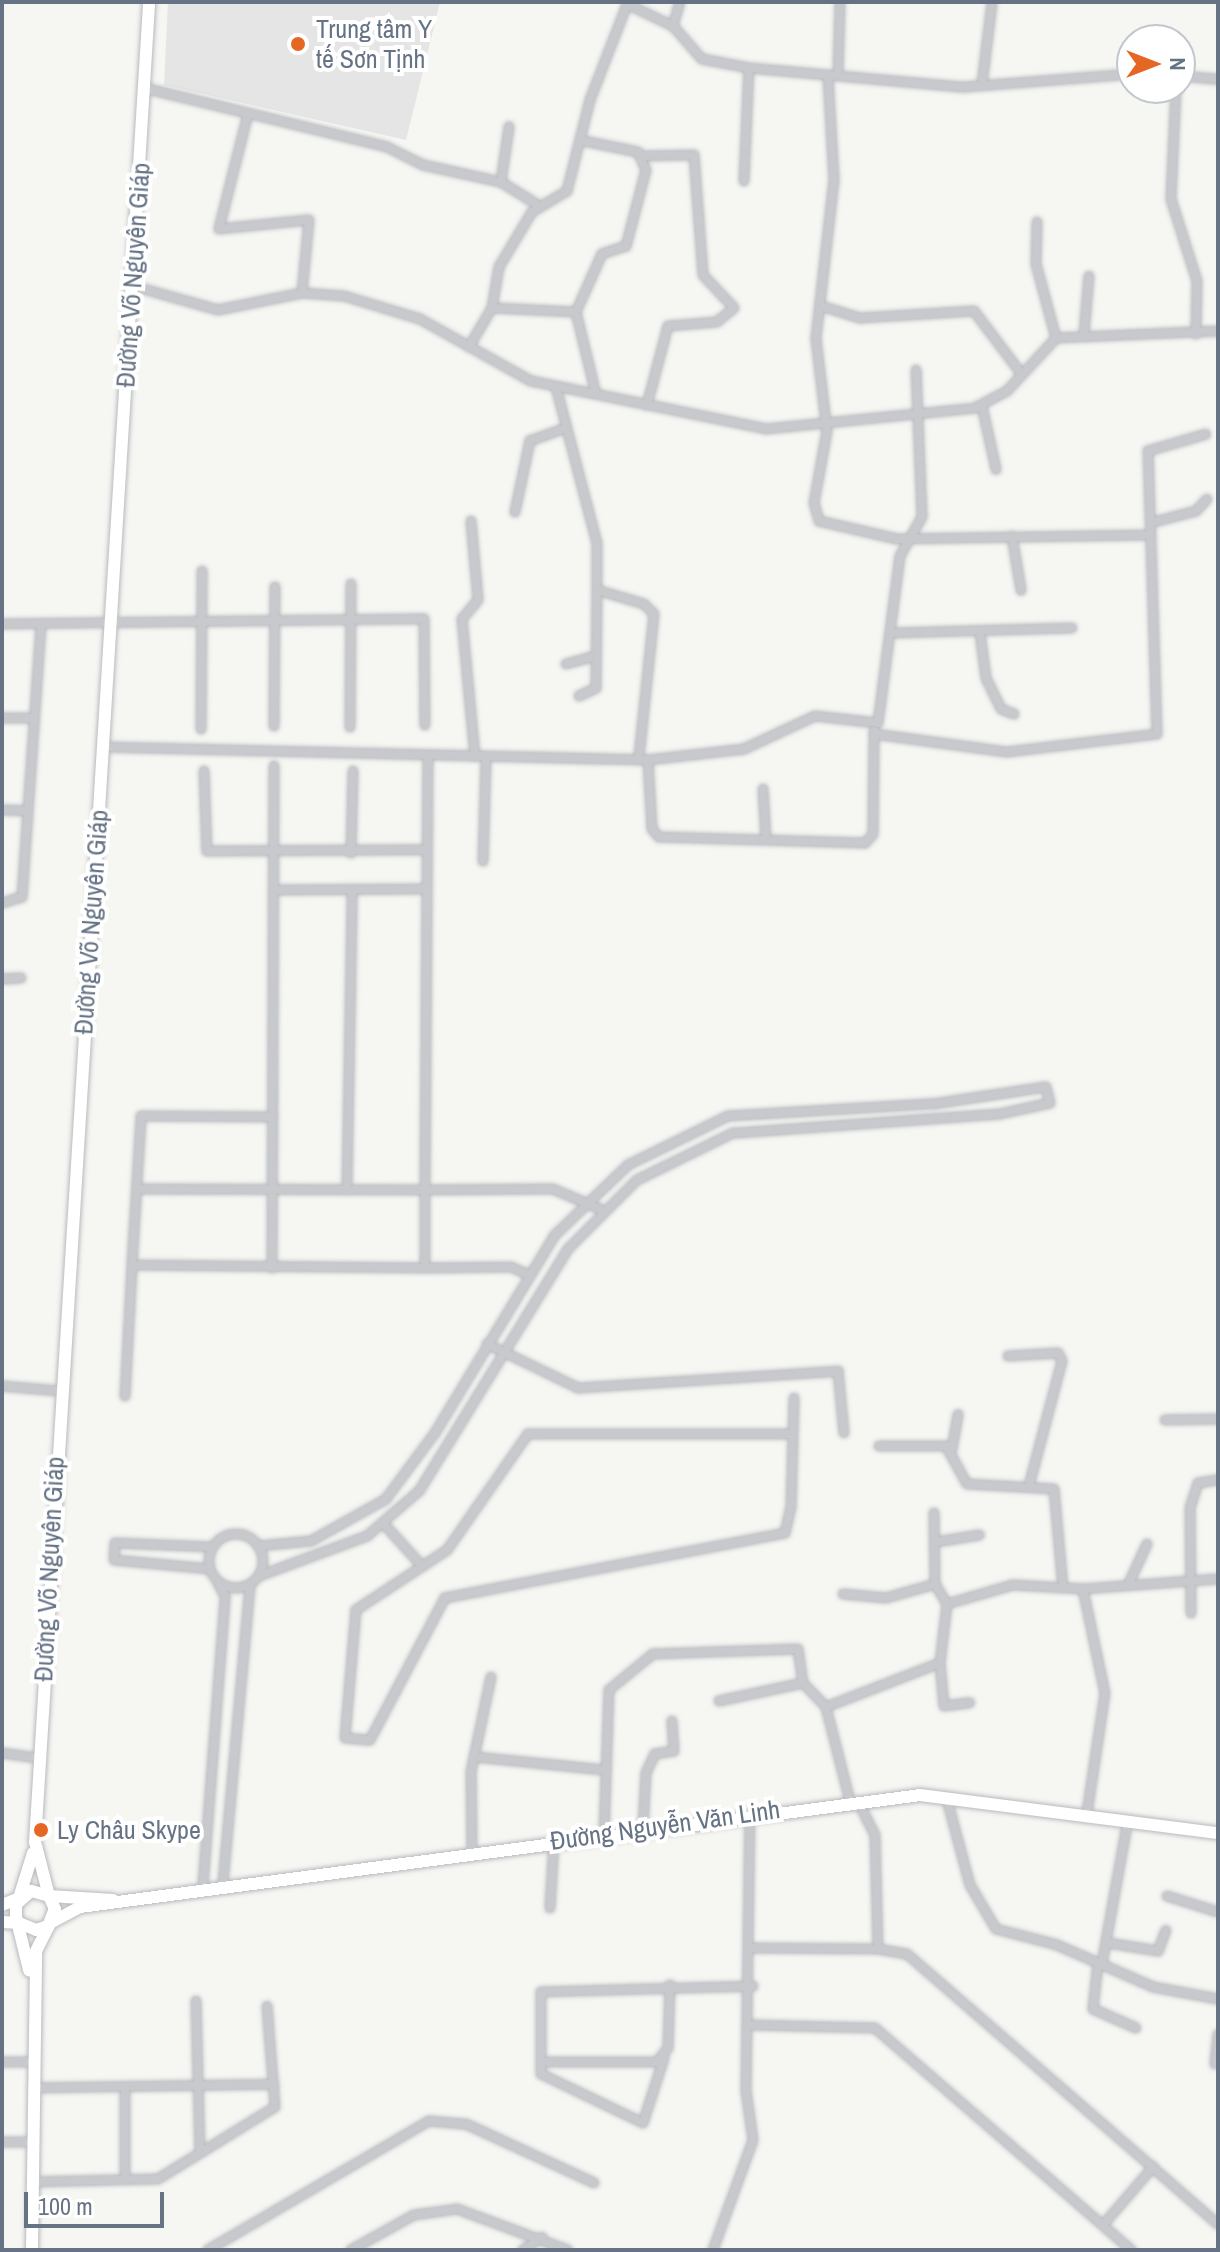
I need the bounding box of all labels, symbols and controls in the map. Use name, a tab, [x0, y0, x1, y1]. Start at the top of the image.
place label: Trung tâm Y tế Sơn Tịnh	[316, 13, 433, 74]
north arrow	[1116, 24, 1196, 104]
marker: Trung tâm Y tế Sơn Tịnh	[287, 33, 309, 55]
text: N	[1163, 57, 1193, 71]
street label: Đường Võ Nguyên Giáp	[110, 162, 156, 388]
street label: Đường Võ Nguyên Giáp	[68, 809, 114, 1035]
street label: Đường Võ Nguyên Giáp	[28, 1456, 70, 1682]
street label: Đường Nguyễn Văn Linh	[548, 1793, 782, 1857]
place label: Ly Châu Skype	[57, 1814, 201, 1846]
marker: Ly Châu Skype	[32, 1821, 50, 1839]
scale bar	[28, 2176, 168, 2226]
text: 100 m	[38, 2190, 93, 2222]

